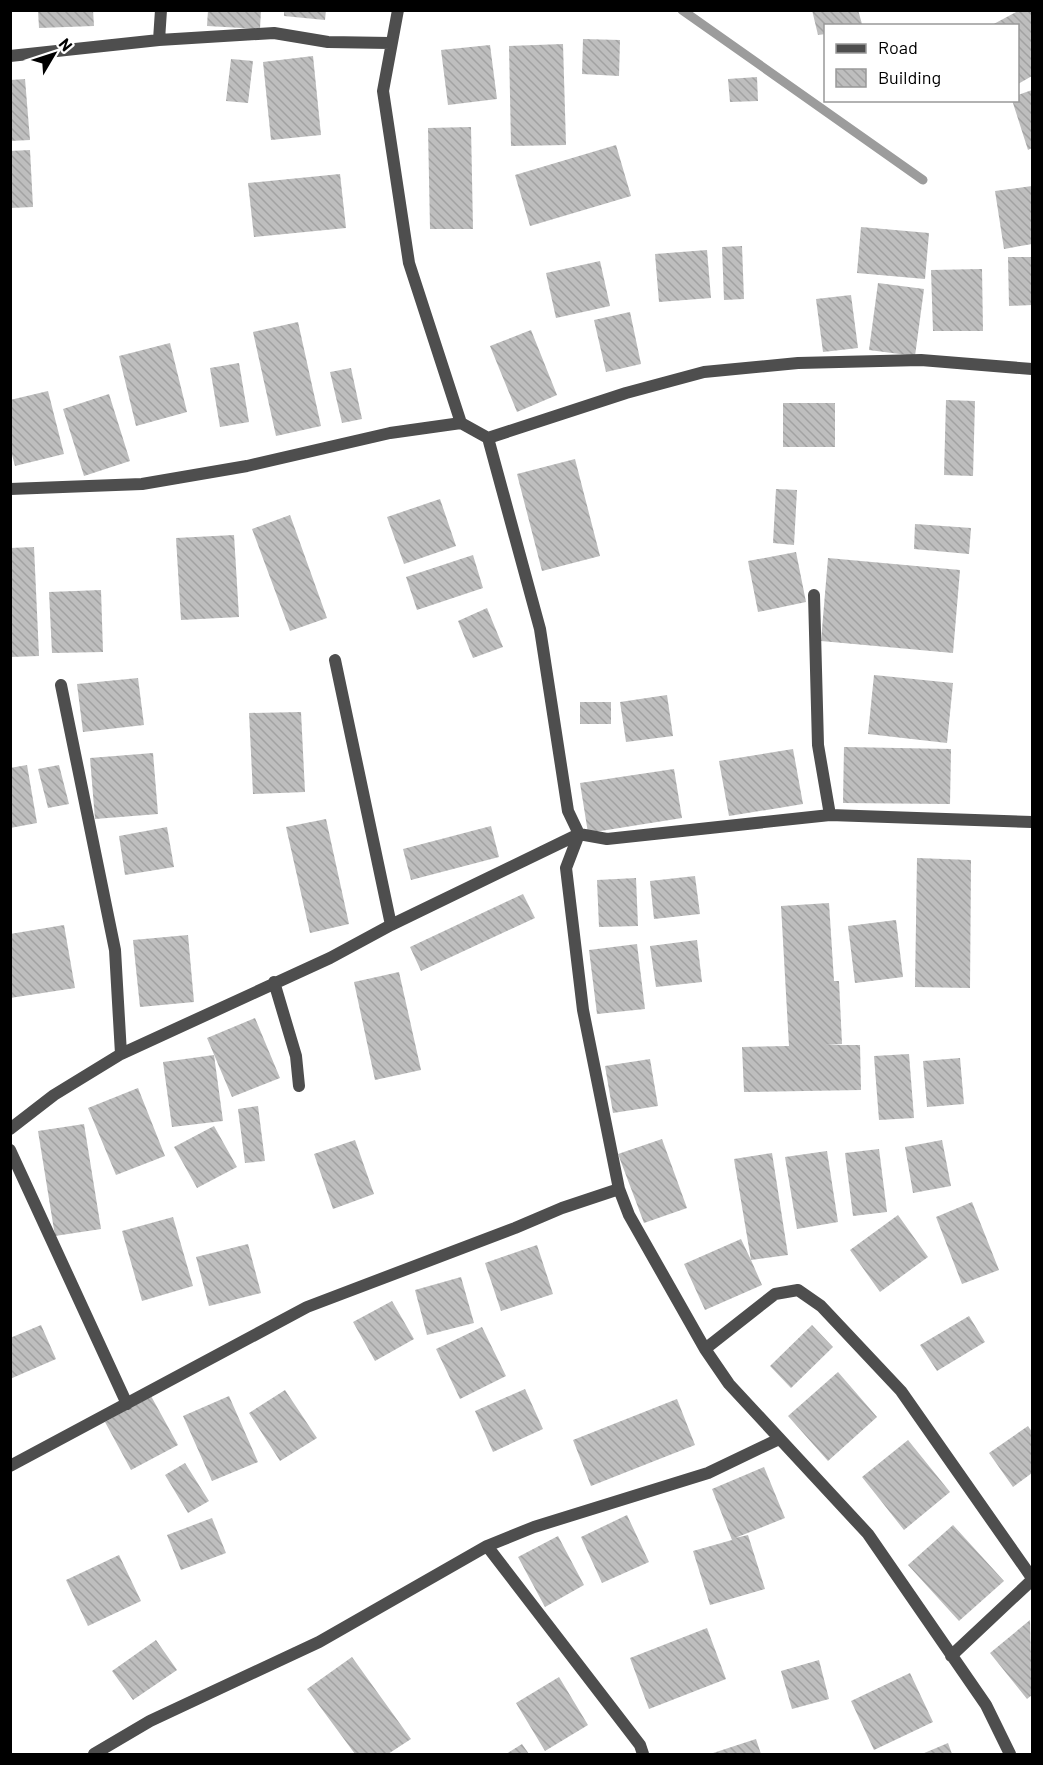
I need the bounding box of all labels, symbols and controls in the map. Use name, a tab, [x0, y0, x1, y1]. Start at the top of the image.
north arrow	[24, 24, 84, 84]
legend	[824, 24, 1019, 102]
text: N	[55, 34, 77, 54]
text: Road	[878, 36, 918, 58]
text: Building	[878, 66, 941, 88]

